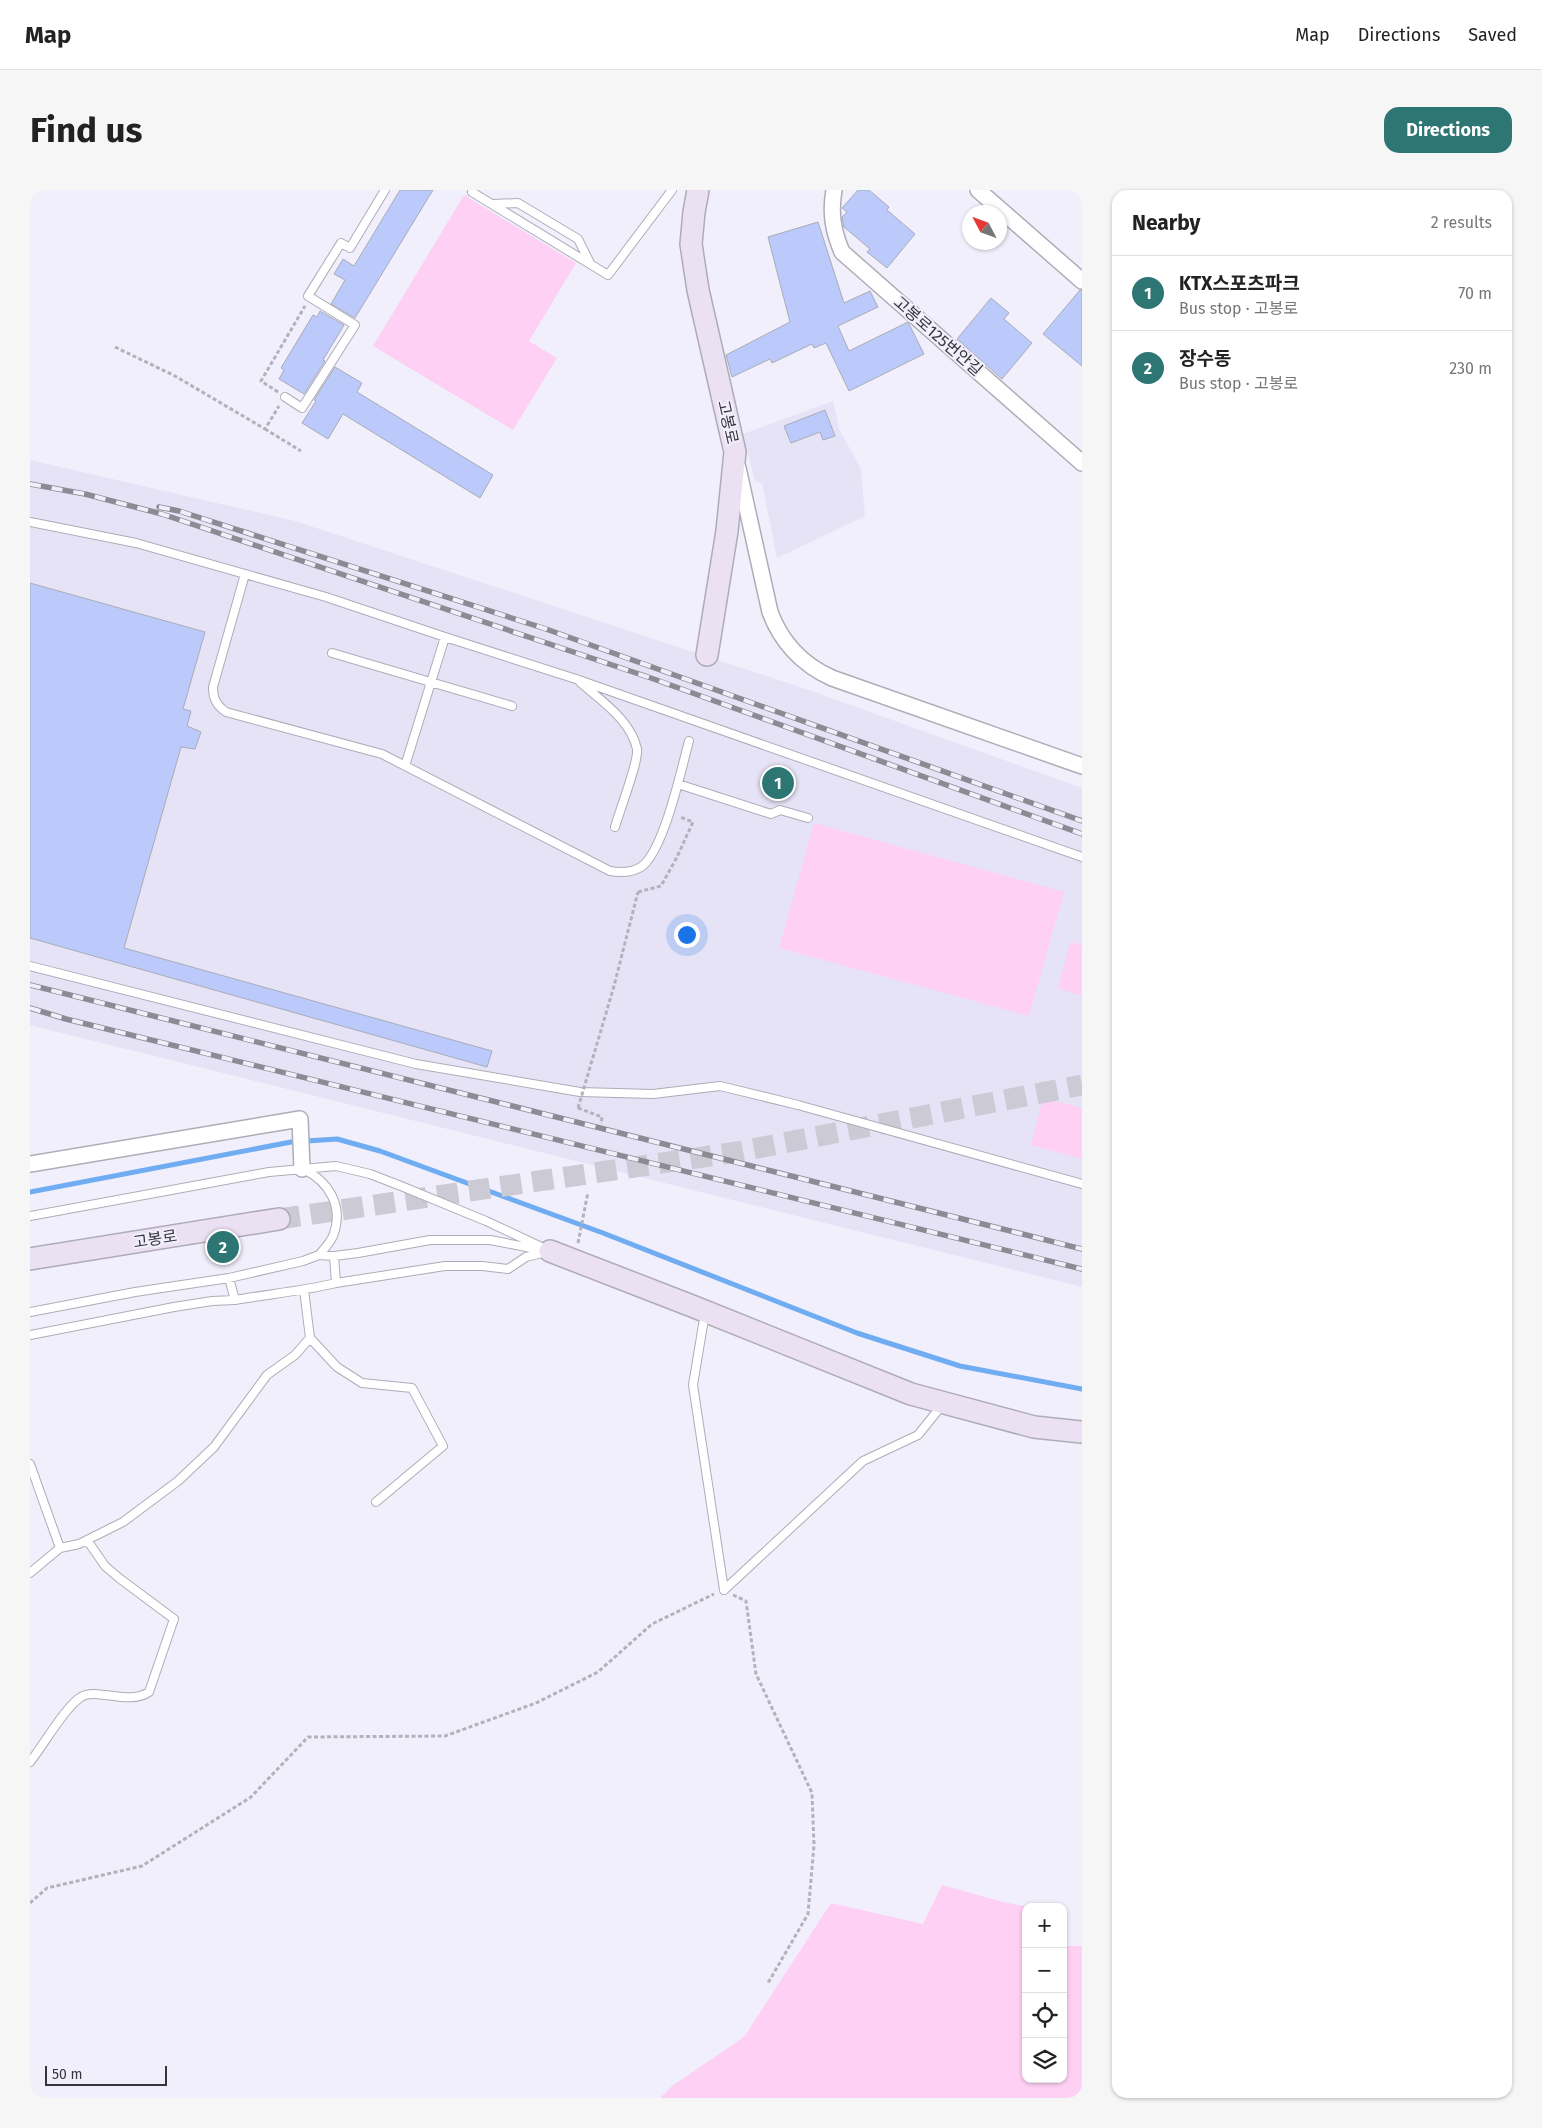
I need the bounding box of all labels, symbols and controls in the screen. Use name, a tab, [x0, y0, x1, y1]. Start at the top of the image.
text: Map	[25, 21, 71, 49]
text: Map	[1295, 24, 1330, 46]
text: Directions	[1358, 24, 1440, 46]
text: Saved	[1468, 24, 1517, 46]
button: Directions	[1384, 107, 1512, 153]
text: Find us	[30, 109, 142, 151]
north arrow	[962, 205, 1007, 250]
text: Nearby	[1132, 210, 1200, 236]
text: 2 results	[1431, 213, 1492, 232]
text: KTX스포츠파크	[1179, 272, 1300, 295]
text: 1	[1144, 284, 1152, 303]
text: 70 m	[1458, 284, 1492, 303]
street label: 고봉로125번안길	[890, 292, 986, 380]
text: Bus stop · 고봉로	[1179, 299, 1298, 318]
text: 장수동	[1179, 347, 1231, 370]
text: 2	[1144, 359, 1152, 378]
text: 230 m	[1449, 359, 1492, 378]
text: Bus stop · 고봉로	[1179, 374, 1298, 393]
street label: 고봉로	[714, 398, 742, 446]
pin: 1	[762, 764, 794, 802]
your location	[674, 922, 700, 948]
street label: 고봉로	[132, 1226, 179, 1252]
pin: 2	[207, 1228, 239, 1266]
map controls	[1022, 1903, 1067, 2083]
button: +	[1022, 1903, 1067, 1948]
button: −	[1022, 1948, 1067, 1993]
button: locate	[1022, 1993, 1067, 2038]
button: layers	[1022, 2038, 1067, 2083]
scale bar	[45, 2063, 168, 2086]
text: 50 m	[52, 2066, 83, 2083]

